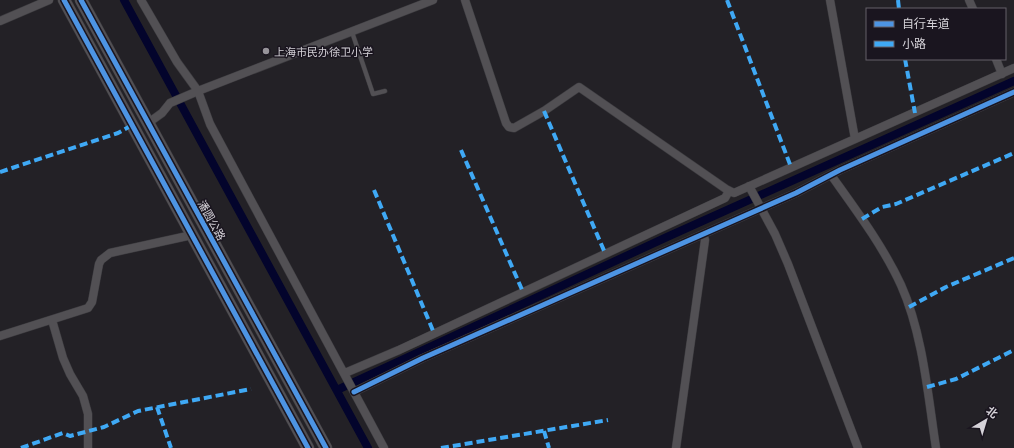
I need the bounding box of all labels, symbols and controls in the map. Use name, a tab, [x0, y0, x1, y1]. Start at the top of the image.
legend	[866, 8, 1006, 60]
text: 自行车道	[902, 15, 950, 31]
text: 小路	[902, 35, 926, 51]
place label: 上海市民办徐卫小学	[274, 44, 373, 59]
marker: 上海市民办徐卫小学	[261, 46, 271, 56]
street label: 潘圆公路	[195, 197, 229, 243]
north arrow	[966, 400, 1006, 440]
text: 北	[984, 402, 1001, 421]

